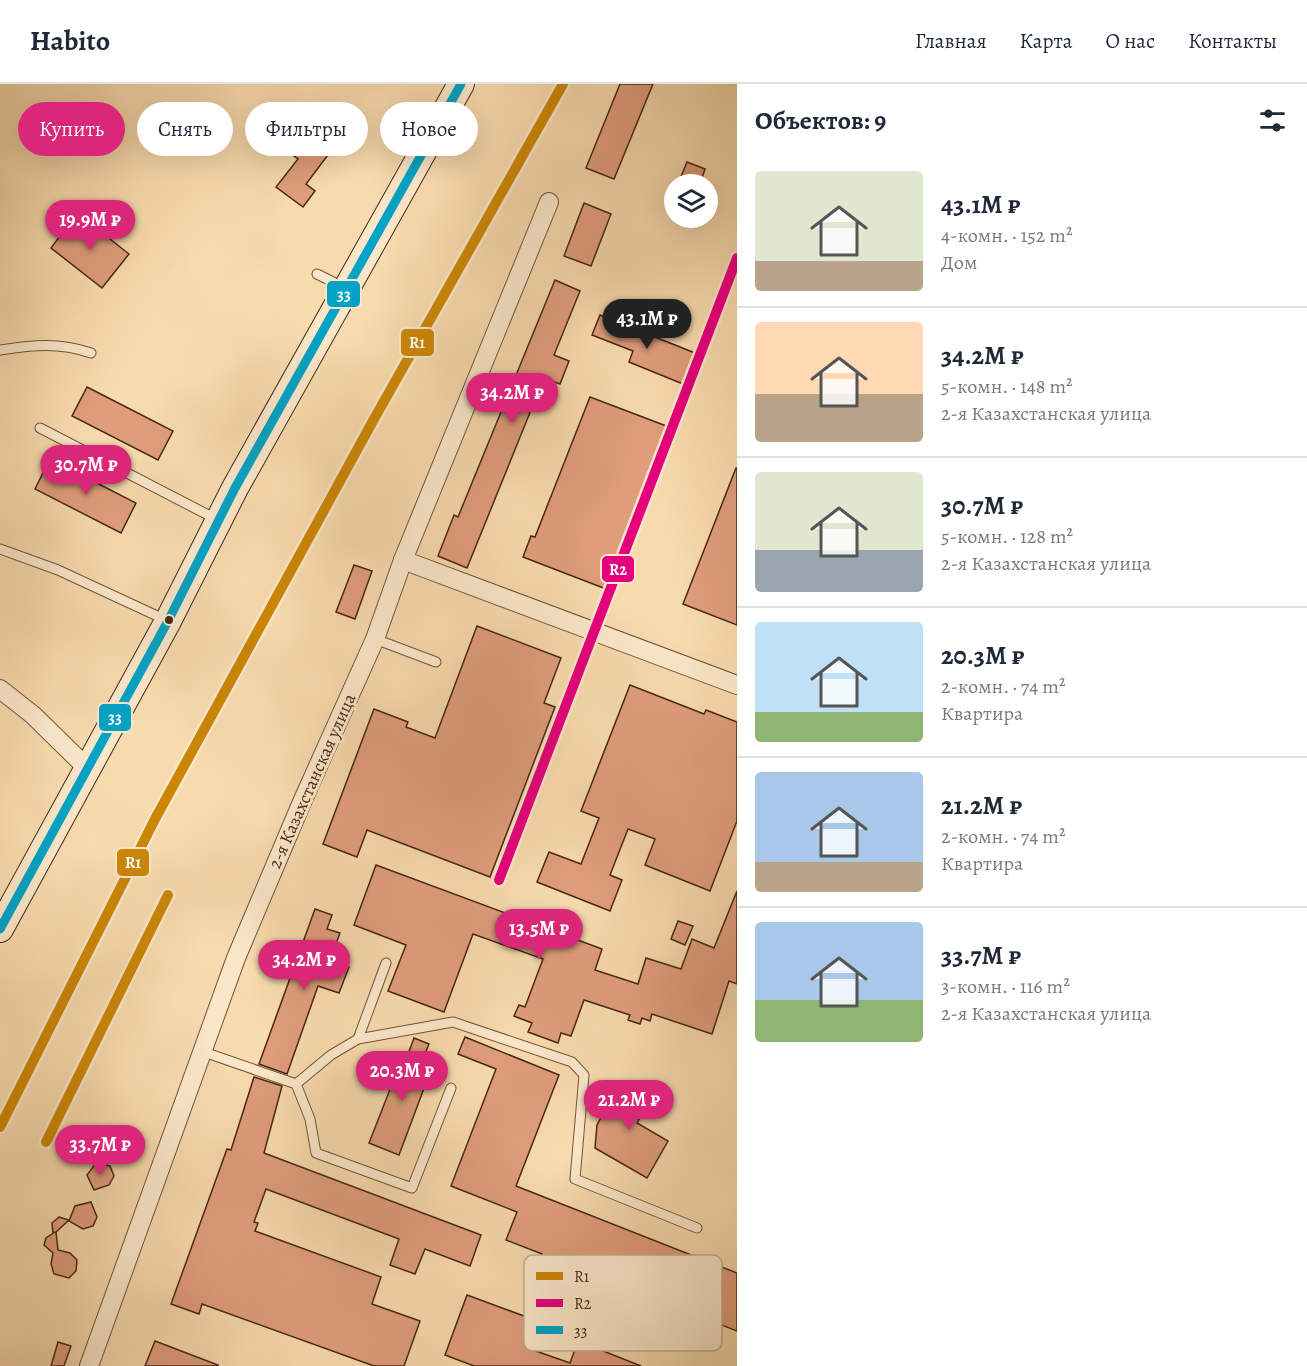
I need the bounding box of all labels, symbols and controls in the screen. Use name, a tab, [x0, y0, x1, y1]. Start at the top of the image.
text: Habito	[30, 22, 110, 60]
text: Главная	[915, 27, 987, 55]
text: Карта	[1020, 27, 1072, 55]
text: О нас	[1105, 27, 1155, 55]
text: Контакты	[1188, 27, 1277, 55]
chip: Купить	[18, 102, 125, 156]
chip: Снять	[137, 102, 233, 156]
chip: Фильтры	[245, 102, 368, 156]
chip: Новое	[380, 102, 478, 156]
text: Объектов: 9	[755, 103, 886, 138]
icon: filters	[1256, 104, 1289, 137]
map controls	[664, 174, 718, 228]
button: layers	[664, 174, 718, 228]
text: 43.1M ₽	[941, 187, 1020, 222]
icon: home	[803, 195, 875, 267]
pin: 19.9M ₽	[35, 200, 145, 251]
text: 19.9M ₽	[59, 206, 121, 233]
text: 4-комн. · 152 m²	[941, 222, 1073, 249]
text: Дом	[941, 249, 977, 276]
line badge: 33	[326, 280, 361, 308]
text: 33	[337, 284, 351, 306]
pin: 43.1M ₽	[592, 299, 702, 350]
text: 43.1M ₽	[616, 305, 678, 332]
line badge: R1	[400, 328, 435, 357]
text: R1	[409, 332, 425, 354]
text: 34.2M ₽	[941, 338, 1024, 373]
icon: home	[803, 346, 875, 418]
pin: 34.2M ₽	[457, 373, 567, 424]
text: 5-комн. · 148 m²	[941, 373, 1073, 400]
text: 34.2M ₽	[480, 379, 544, 406]
text: 2-я Казахстанская улица	[941, 400, 1151, 427]
pin: 30.7M ₽	[31, 445, 141, 496]
text: 30.7M ₽	[54, 451, 118, 478]
text: 30.7M ₽	[941, 488, 1023, 523]
icon: home	[803, 496, 875, 568]
text: 5-комн. · 128 m²	[941, 523, 1073, 550]
text: 2-я Казахстанская улица	[941, 550, 1151, 577]
line badge: R2	[601, 555, 635, 583]
text: R2	[609, 559, 627, 581]
unlabelled marker	[163, 614, 175, 626]
text: 20.3M ₽	[941, 638, 1025, 673]
icon: home	[803, 646, 875, 718]
text: 2-комн. · 74 m²	[941, 673, 1065, 700]
street label: 2-я Казахстанская улица	[263, 689, 362, 872]
text: Квартира	[941, 700, 1023, 727]
line badge: 33	[98, 703, 132, 732]
text: 33	[108, 707, 122, 729]
text: 21.2M ₽	[941, 788, 1022, 823]
icon: home	[803, 796, 875, 868]
text: 2-комн. · 74 m²	[941, 823, 1065, 850]
line badge: R1	[116, 848, 150, 877]
text: Квартира	[941, 850, 1023, 877]
text: R1	[125, 852, 141, 874]
pin: 13.5M ₽	[484, 909, 594, 960]
text: 13.5M ₽	[509, 915, 569, 942]
text: 33.7M ₽	[941, 938, 1021, 973]
pin: 34.2M ₽	[249, 940, 359, 991]
text: 34.2M ₽	[272, 946, 336, 973]
icon: home	[803, 946, 875, 1018]
text: 3-комн. · 116 m²	[941, 973, 1070, 1000]
text: 2-я Казахстанская улица	[941, 1000, 1151, 1027]
pin: 20.3M ₽	[347, 1051, 457, 1102]
text: 20.3M ₽	[370, 1057, 434, 1084]
pin: 21.2M ₽	[574, 1080, 684, 1131]
text: 21.2M ₽	[598, 1086, 660, 1113]
pin: 33.7M ₽	[45, 1125, 155, 1176]
text: 33.7M ₽	[69, 1131, 131, 1158]
legend	[524, 1255, 722, 1351]
text: R1	[574, 1266, 590, 1288]
text: R2	[574, 1293, 592, 1315]
text: 33	[574, 1320, 587, 1342]

